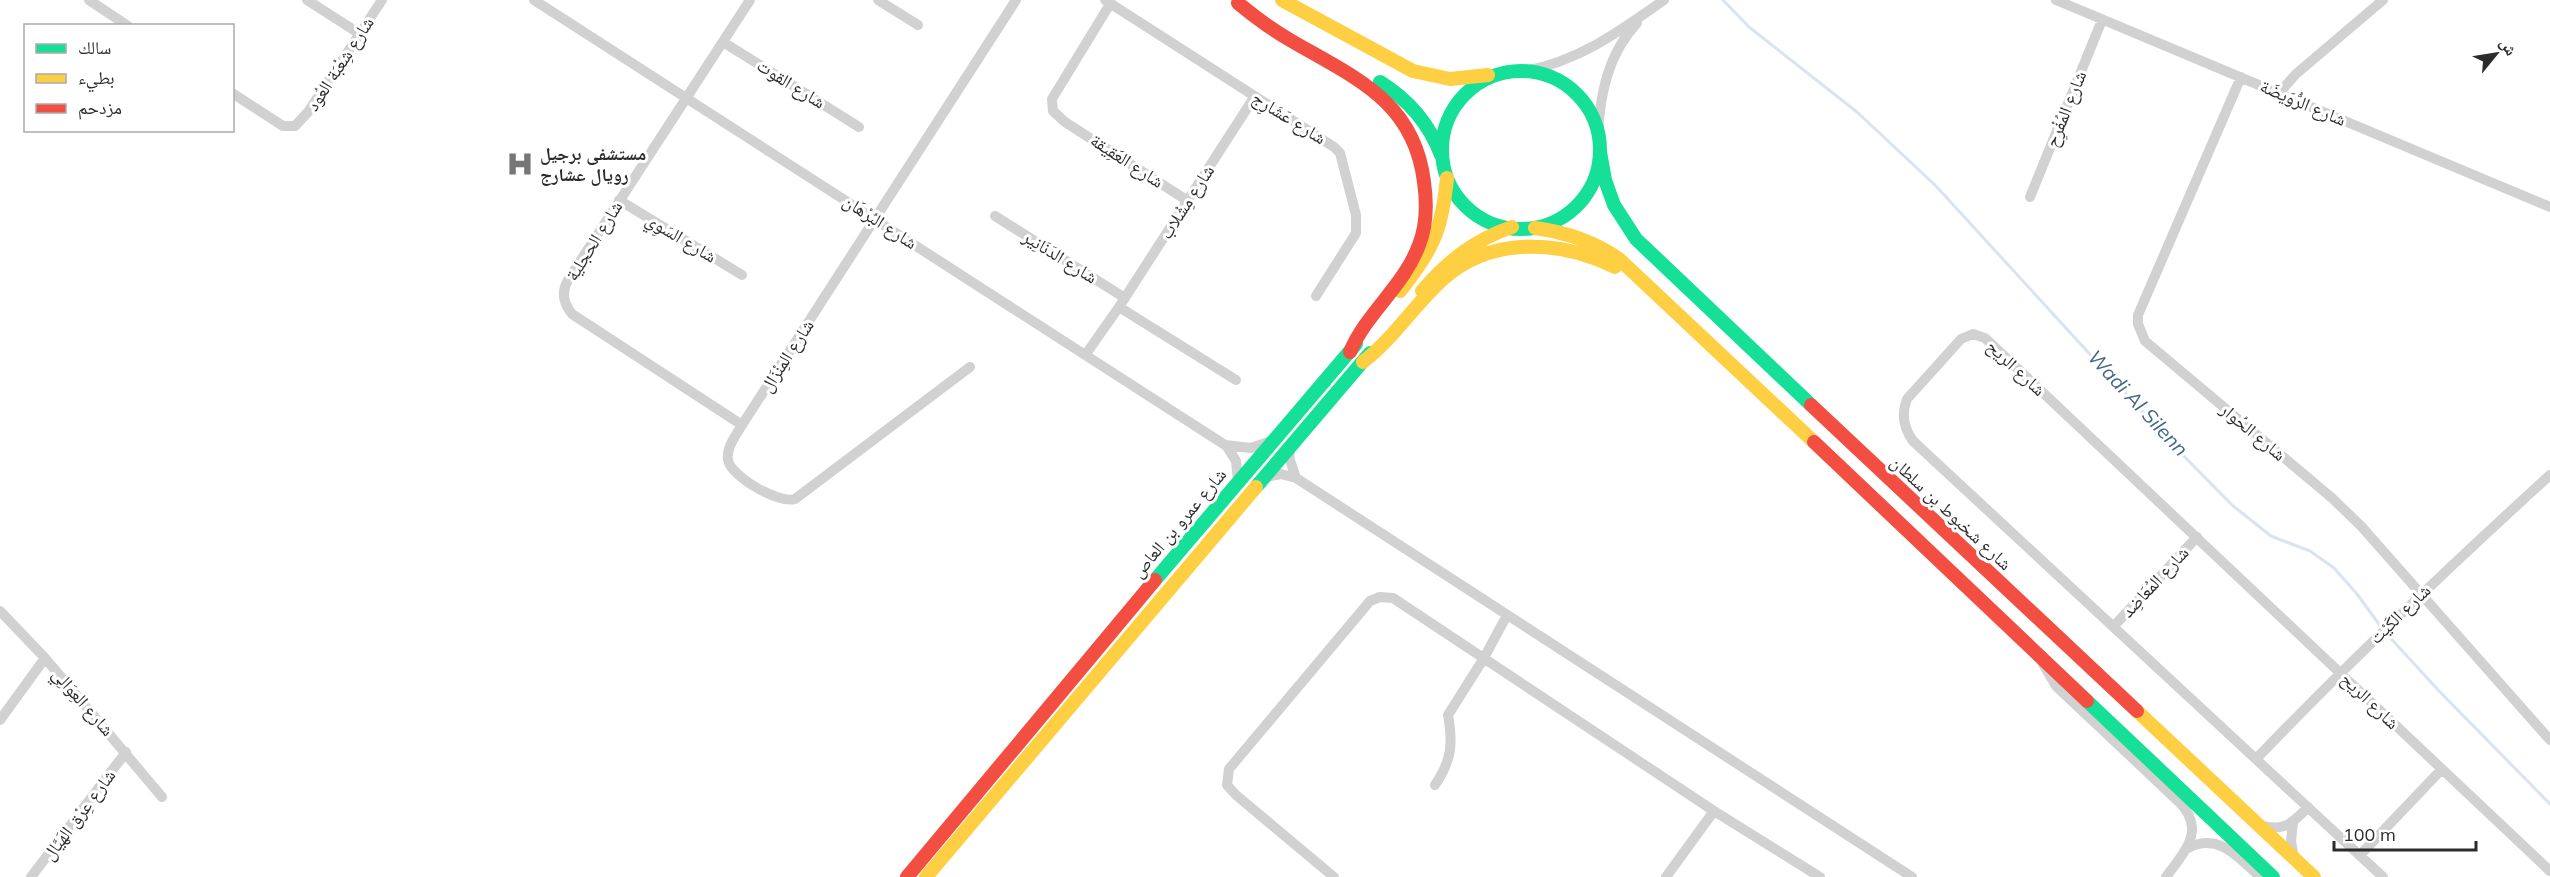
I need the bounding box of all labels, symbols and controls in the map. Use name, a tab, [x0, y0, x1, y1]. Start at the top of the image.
street label: شارع شِعْبَة العُود	[301, 12, 379, 115]
legend	[24, 24, 234, 132]
north arrow	[2466, 24, 2526, 84]
text: ش	[2496, 34, 2522, 59]
text: سالك	[78, 36, 111, 59]
street label: شارع القوت	[753, 54, 830, 114]
text: بطيء	[78, 66, 115, 93]
street label: شارع المُفْرِح	[2040, 67, 2093, 151]
street label: شارع الرُّوَيضَة	[2257, 74, 2350, 131]
street label: شارع عَشَارِج	[1247, 86, 1331, 151]
text: مزدحم	[78, 96, 122, 120]
street label: شارع العَقِيقة	[1086, 128, 1168, 193]
place label: مستشفى برجيل رويال عشارج	[540, 142, 646, 186]
hospital icon: مستشفى برجيل رويال عشارج	[505, 149, 535, 179]
street label: شارع مِشْلاب	[1154, 160, 1219, 243]
street label: شارع البُرْهَان	[839, 189, 922, 254]
street label: شارع الحجلية	[560, 196, 627, 285]
street label: شارع السَوِي	[640, 207, 721, 271]
street label: شارع الدَنَانِير	[1018, 224, 1102, 289]
street label: شارع المِنْزَال	[755, 315, 819, 396]
street label: شارع الريح	[1981, 335, 2051, 401]
water label: Wadi Al Silenn	[2083, 344, 2194, 461]
street label: شارع الحُوار	[2215, 397, 2291, 466]
street label: شارع شخبوط بن سلطان	[1886, 450, 2017, 575]
street label: شارع عمرو بن العاص	[1126, 463, 1231, 582]
street label: شارع المُعَاضِد	[2116, 541, 2193, 622]
street label: شارع الكَيْت	[2364, 579, 2435, 648]
street label: شارع العِوَالِي	[45, 663, 119, 743]
street label: شارع الريح	[2336, 667, 2404, 735]
street label: شارع عِرْق الهَيَّال	[37, 765, 120, 865]
scale bar	[2334, 814, 2476, 852]
text: 100 m	[2343, 823, 2396, 846]

